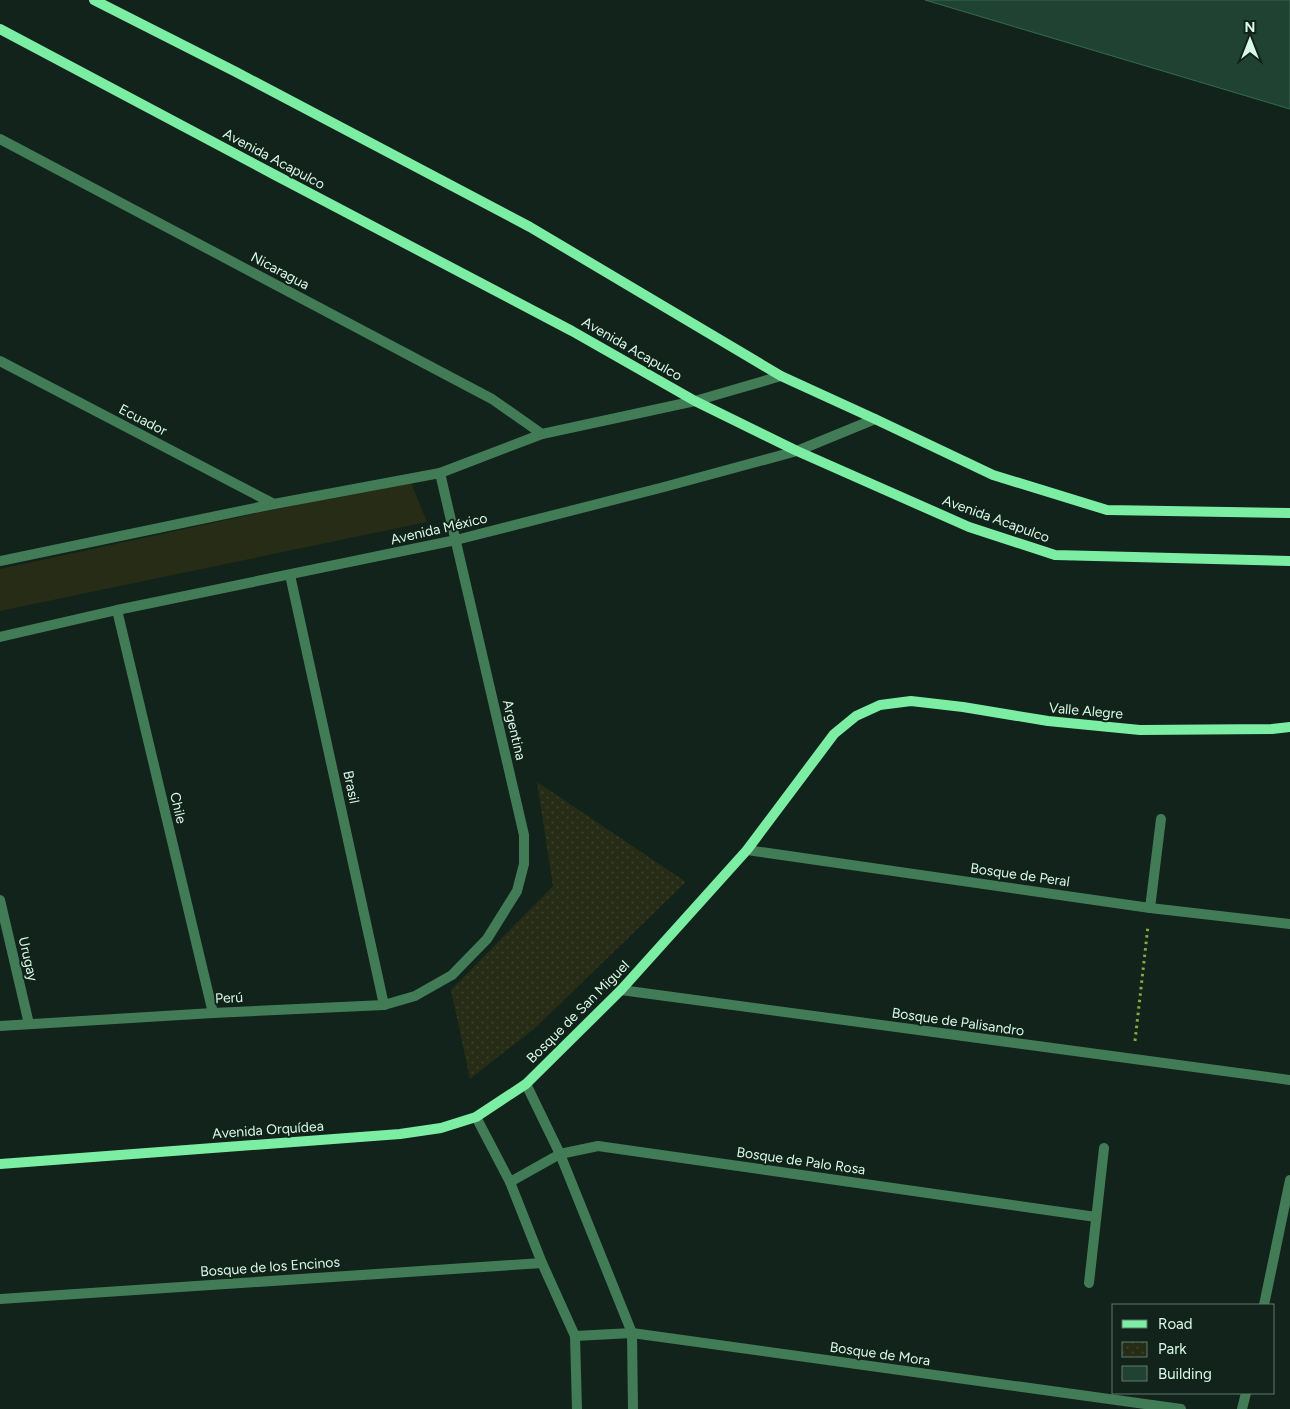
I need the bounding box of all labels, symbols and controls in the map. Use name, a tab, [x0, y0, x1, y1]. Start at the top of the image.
north arrow	[1225, 15, 1275, 65]
text: N	[1245, 19, 1255, 36]
street label: Avenida Acapulco	[220, 125, 328, 193]
street label: Nicaragua	[248, 249, 312, 293]
street label: Avenida Acapulco	[579, 313, 685, 385]
street label: Ecuador	[116, 401, 170, 439]
street label: Avenida Acapulco	[940, 492, 1052, 546]
street label: Avenida México	[389, 510, 489, 548]
street label: Argentina	[499, 698, 529, 762]
street label: Valle Alegre	[1048, 699, 1124, 723]
street label: Brasil	[339, 769, 363, 805]
street label: Chile	[166, 791, 190, 826]
street label: Bosque de Peral	[969, 860, 1071, 890]
street label: Urugay	[15, 935, 41, 983]
street label: Bosque de San Miguel	[523, 957, 633, 1067]
street label: Perú	[214, 989, 244, 1007]
street label: Bosque de Palisandro	[891, 1004, 1025, 1040]
street label: Avenida Orquídea	[212, 1118, 324, 1142]
street label: Bosque de Palo Rosa	[736, 1144, 866, 1178]
street label: Bosque de los Encinos	[200, 1254, 340, 1280]
legend	[1112, 1304, 1275, 1394]
text: Road	[1158, 1315, 1193, 1333]
street label: Bosque de Mora	[829, 1339, 931, 1369]
text: Park	[1158, 1340, 1187, 1358]
text: Building	[1158, 1365, 1212, 1383]

